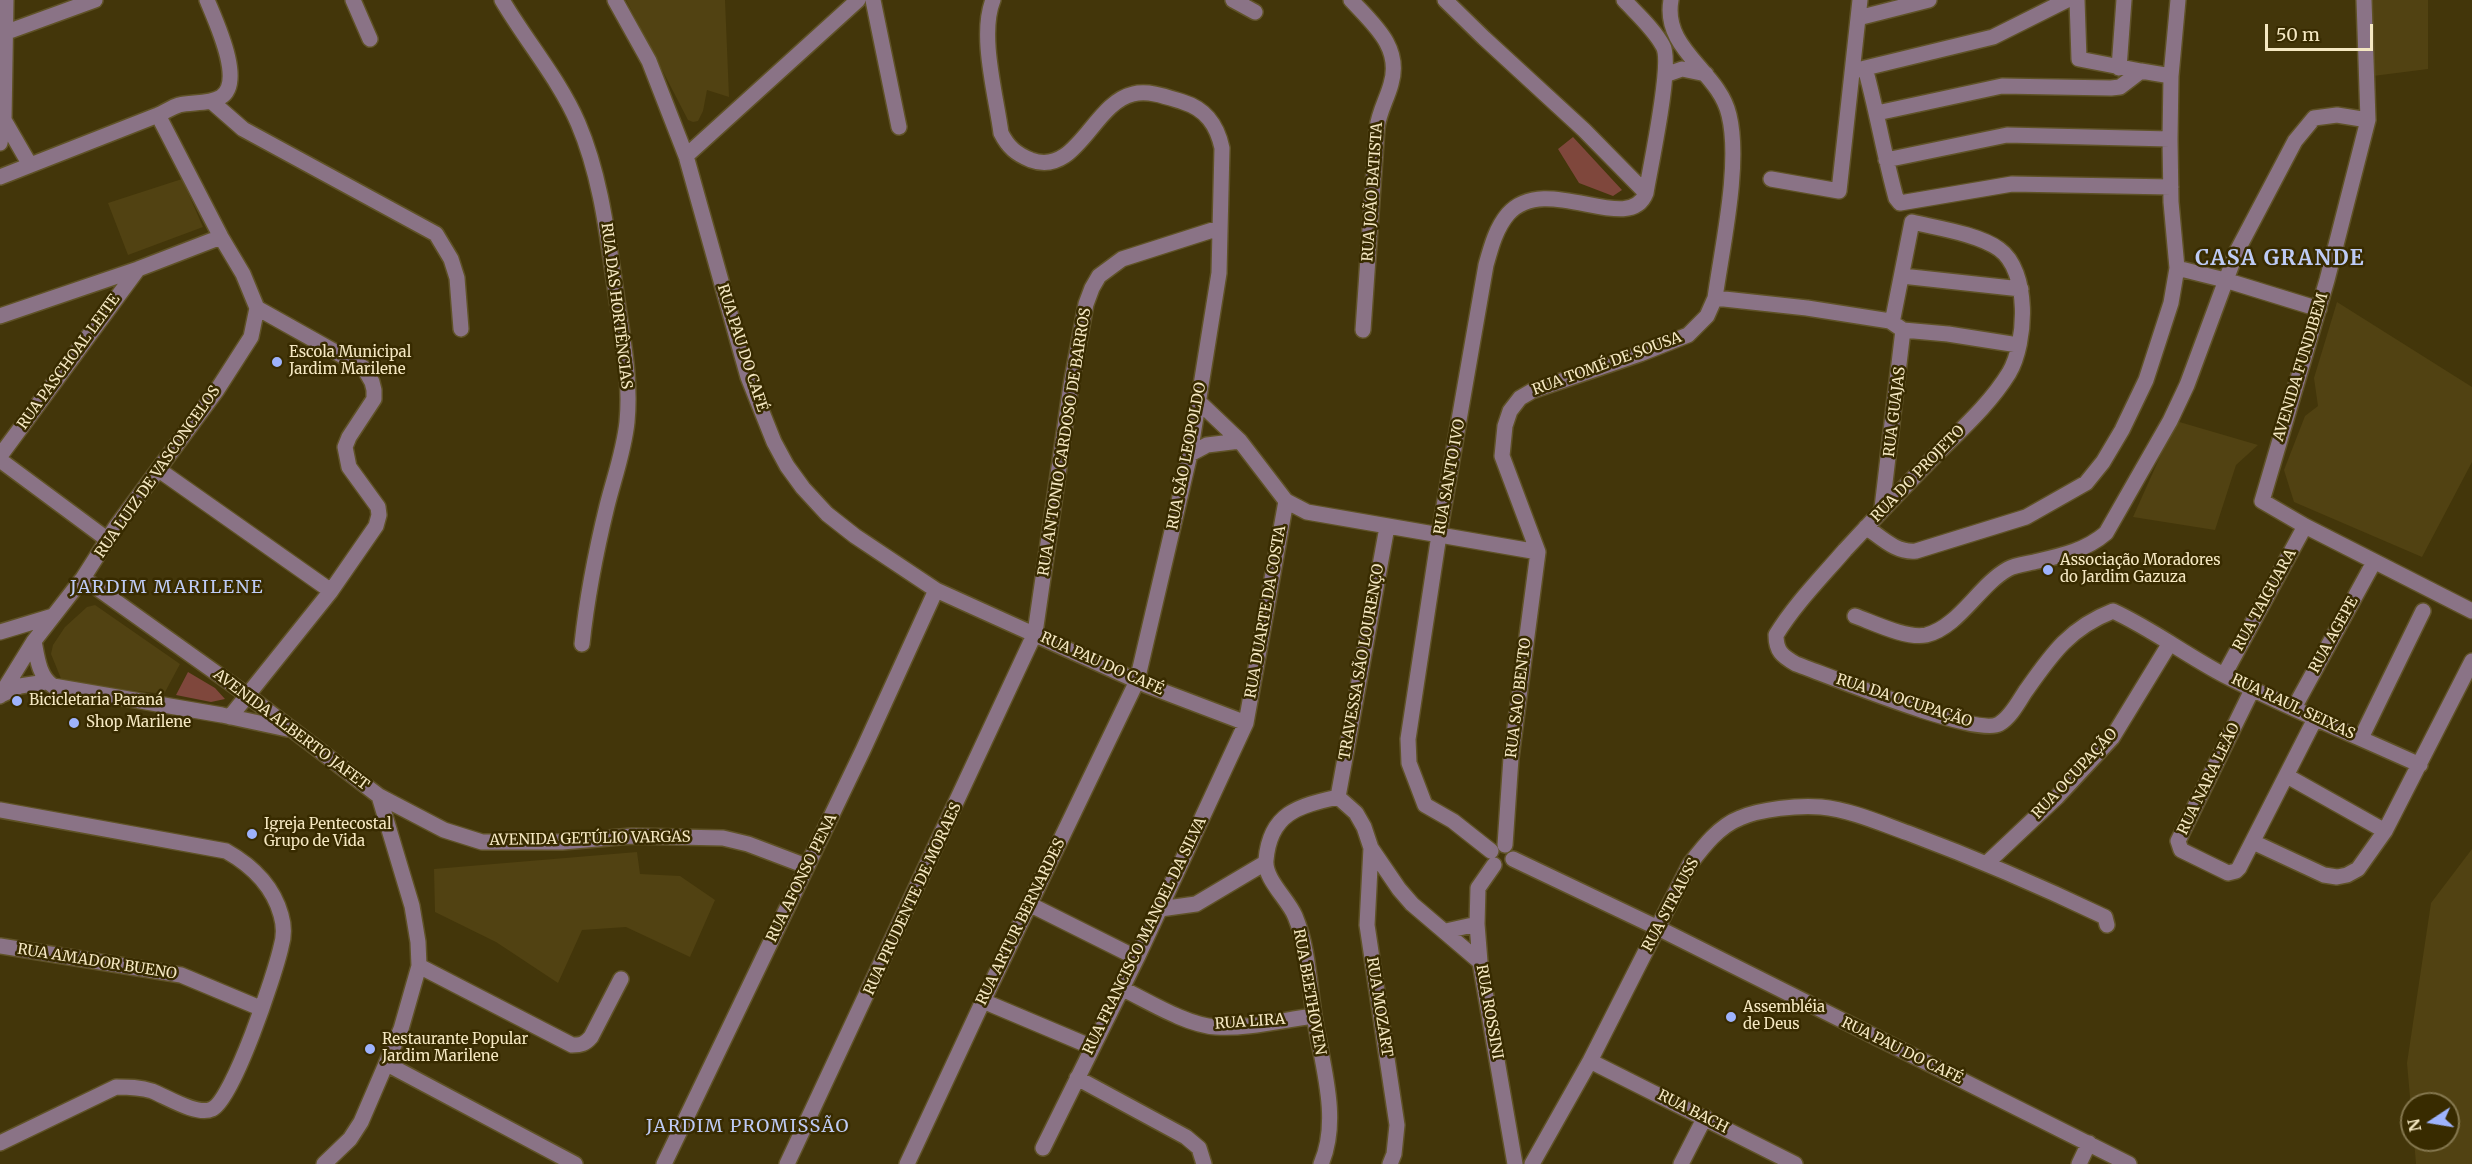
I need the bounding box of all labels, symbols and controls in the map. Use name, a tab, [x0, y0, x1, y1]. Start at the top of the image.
scale bar	[2268, 12, 2376, 50]
text: 50 m	[2276, 23, 2320, 46]
street label: RUA JOÃO BATISTA	[1359, 122, 1387, 262]
street label: RUA DAS HORTÊNCIAS	[597, 222, 635, 390]
district label: CASA GRANDE	[2195, 246, 2365, 272]
street label: RUA PAU DO CAFÉ	[713, 282, 771, 414]
street label: RUA PASCHOAL LEITE	[14, 291, 124, 433]
street label: AVENIDA FUNDIBEM	[2270, 291, 2332, 443]
street label: RUA ANTONIO CARDOSO DE BARROS	[1035, 307, 1095, 577]
street label: RUA TOMÉ DE SOUSA	[1530, 329, 1684, 399]
place label: Escola Municipal Jardim Marilene	[289, 344, 411, 379]
marker: Escola Municipal Jardim Marilene	[270, 355, 284, 369]
street label: RUA GUAJAS	[1881, 366, 1909, 458]
street label: RUA SÃO LEOPOLDO	[1164, 381, 1210, 531]
street label: RUA LUIZ DE VASCONCELOS	[92, 383, 224, 561]
street label: RUA SANTO IVO	[1431, 418, 1469, 536]
street label: RUA DO PROJETO	[1867, 422, 1969, 526]
street label: RUA DUARTE DA COSTA	[1242, 524, 1290, 700]
street label: RUA TAIGUARA	[2230, 546, 2300, 654]
place label: Associação Moradores do Jardim Gazuza	[2060, 552, 2221, 587]
street label: TRAVESSA SÃO LOURENÇO	[1336, 562, 1388, 762]
marker: Associação Moradores do Jardim Gazuza	[2041, 563, 2055, 577]
district label: JARDIM MARILENE	[70, 577, 264, 599]
street label: RUA AGEPE	[2306, 594, 2362, 676]
street label: RUA PAU DO CAFÉ	[1038, 629, 1166, 699]
street label: RUA SAO BENTO	[1503, 637, 1535, 759]
street label: AVENIDA ALBERTO JAFET	[210, 666, 372, 794]
street label: RUA DA OCUPAÇÃO	[1834, 671, 1974, 731]
street label: RUA RAUL SEIXAS	[2228, 671, 2358, 743]
place label: Bicicletaria Paraná	[29, 692, 163, 710]
marker: Bicicletaria Paraná	[10, 694, 24, 708]
place label: Shop Marilene	[86, 714, 191, 732]
marker: Shop Marilene	[67, 716, 81, 730]
street label: RUA NARA LEÃO	[2174, 720, 2244, 838]
street label: RUA OCUPAÇÃO	[2029, 725, 2121, 823]
street label: RUA PRUDENTE DE MORAES	[860, 800, 966, 998]
street label: RUA AFONSO PENA	[763, 811, 841, 945]
street label: RUA FRANCISCO MANOEL DA SILVA	[1080, 814, 1210, 1058]
place label: Igreja Pentecostal Grupo de Vida	[264, 816, 392, 851]
marker: Igreja Pentecostal Grupo de Vida	[245, 827, 259, 841]
street label: AVENIDA GETÚLIO VARGAS	[489, 828, 691, 850]
street label: RUA ARTUR BERNARDES	[973, 836, 1069, 1008]
street label: RUA STRAUSS	[1639, 855, 1703, 955]
street label: RUA BEETHOVEN	[1289, 927, 1329, 1057]
street label: RUA AMADOR BUENO	[16, 941, 178, 983]
street label: RUA MOZART	[1362, 956, 1396, 1058]
street label: RUA ROSSINI	[1472, 963, 1506, 1061]
place label: Assembléia de Deus	[1743, 999, 1825, 1034]
marker: Assembléia de Deus	[1724, 1010, 1738, 1024]
street label: RUA LIRA	[1214, 1011, 1286, 1033]
street label: RUA PAU DO CAFÉ	[1838, 1014, 1966, 1088]
place label: Restaurante Popular Jardim Marilene	[382, 1031, 528, 1066]
marker: Restaurante Popular Jardim Marilene	[363, 1042, 377, 1056]
street label: RUA BACH	[1655, 1087, 1731, 1137]
north arrow	[2400, 1092, 2460, 1152]
district label: JARDIM PROMISSÃO	[646, 1116, 850, 1138]
text: N	[2403, 1117, 2425, 1134]

